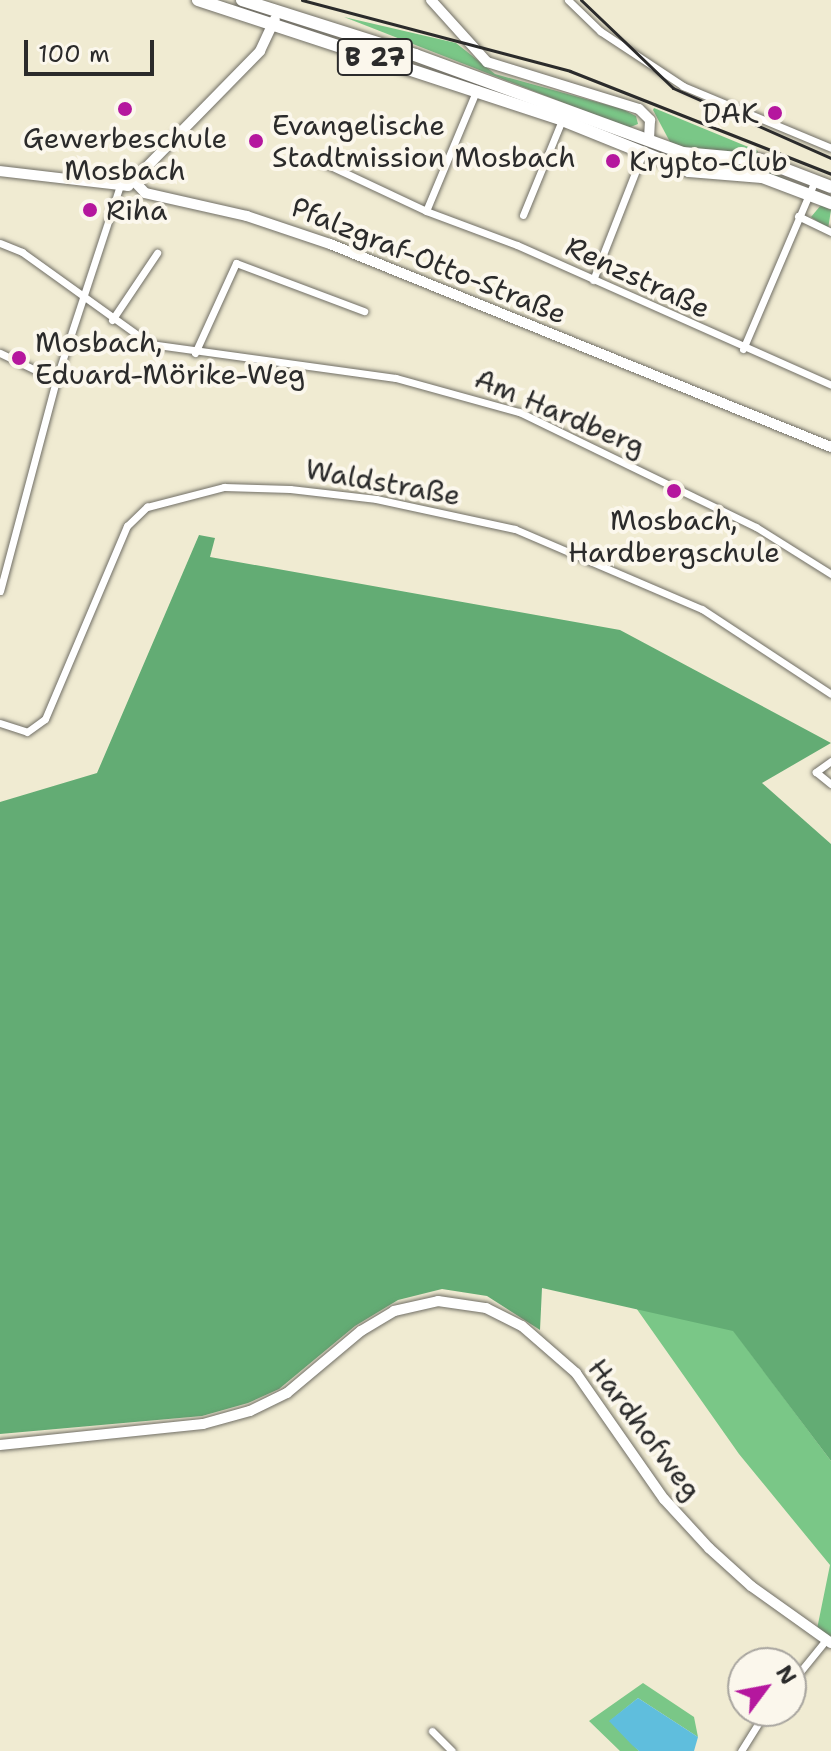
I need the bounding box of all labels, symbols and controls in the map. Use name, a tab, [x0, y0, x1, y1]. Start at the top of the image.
scale bar	[28, 24, 158, 74]
road number: B 27	[335, 35, 415, 79]
text: 100 m	[38, 38, 110, 70]
place label: DAK	[702, 96, 759, 130]
marker: Gewerbeschule Mosbach	[116, 100, 134, 118]
marker: DAK	[766, 104, 784, 122]
place label: Evangelische Stadtmission Mosbach	[272, 108, 576, 174]
place label: Gewerbeschule Mosbach	[23, 121, 227, 187]
marker: Evangelische Stadtmission Mosbach	[247, 132, 265, 150]
place label: Krypto-Club	[629, 144, 788, 178]
marker: Krypto-Club	[604, 152, 622, 170]
street label: Pfalzgraf-Otto-Straße	[287, 189, 571, 331]
place label: Riha	[106, 193, 167, 227]
marker: Riha	[81, 201, 99, 219]
street label: Renzstraße	[560, 229, 716, 325]
place label: Mosbach, Eduard-Mörike-Weg	[35, 325, 305, 391]
marker: Mosbach, Eduard-Mörike-Weg	[10, 349, 28, 367]
street label: Am Hardberg	[470, 361, 650, 463]
street label: Waldstraße	[303, 452, 463, 512]
marker: Mosbach, Hardbergschule	[665, 482, 683, 500]
place label: Mosbach, Hardbergschule	[568, 503, 780, 569]
street label: Hardhofweg	[581, 1352, 709, 1506]
north arrow	[727, 1647, 807, 1727]
text: N	[769, 1660, 803, 1690]

